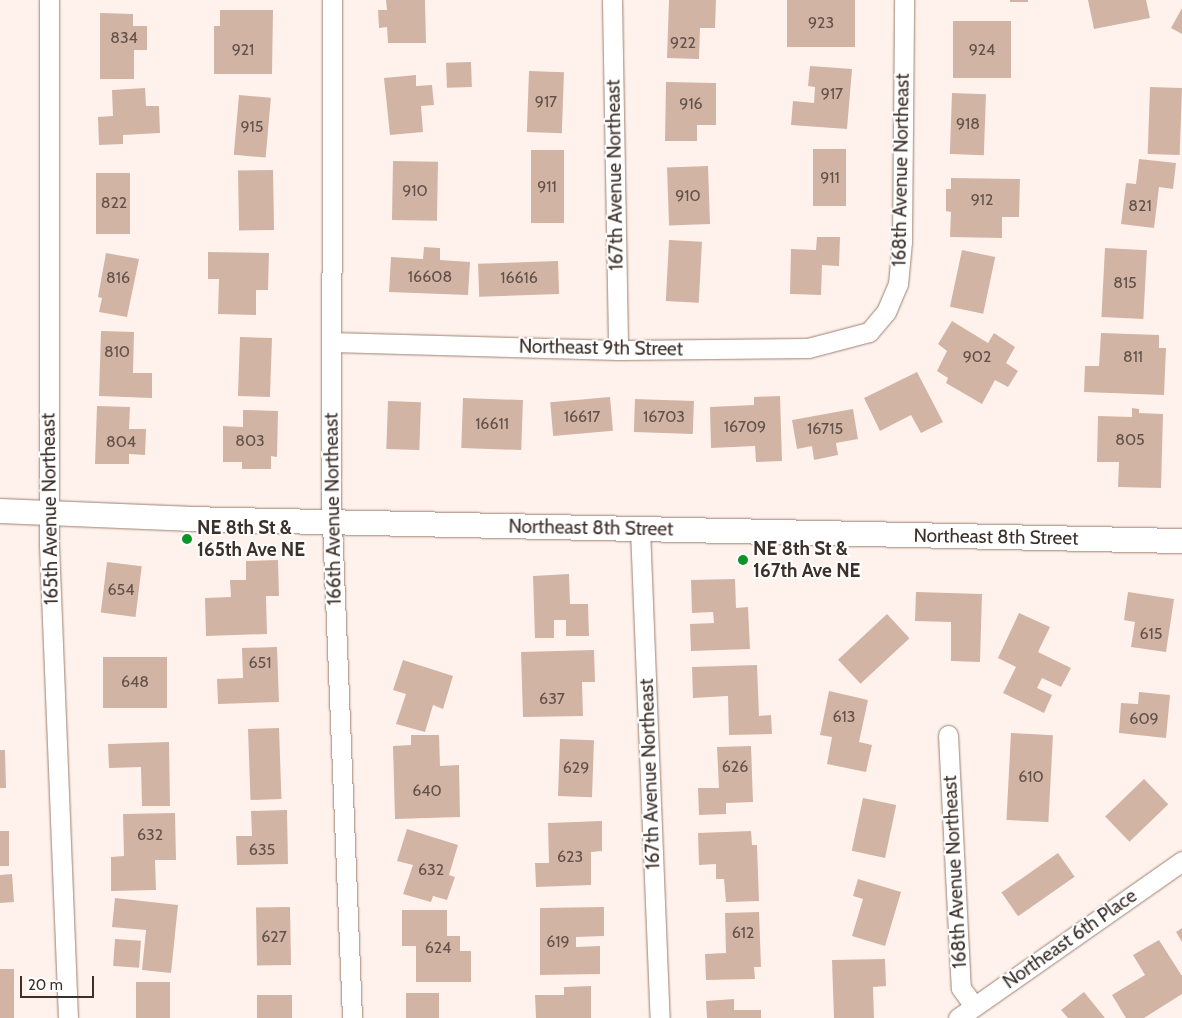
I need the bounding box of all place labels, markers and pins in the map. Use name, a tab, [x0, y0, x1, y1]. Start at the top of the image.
place label: NE 8th St & 165th Ave NE	[197, 517, 305, 561]
marker: NE 8th St & 165th Ave NE	[181, 533, 193, 545]
place label: NE 8th St & 167th Ave NE	[753, 538, 860, 582]
marker: NE 8th St & 167th Ave NE	[737, 554, 749, 566]

